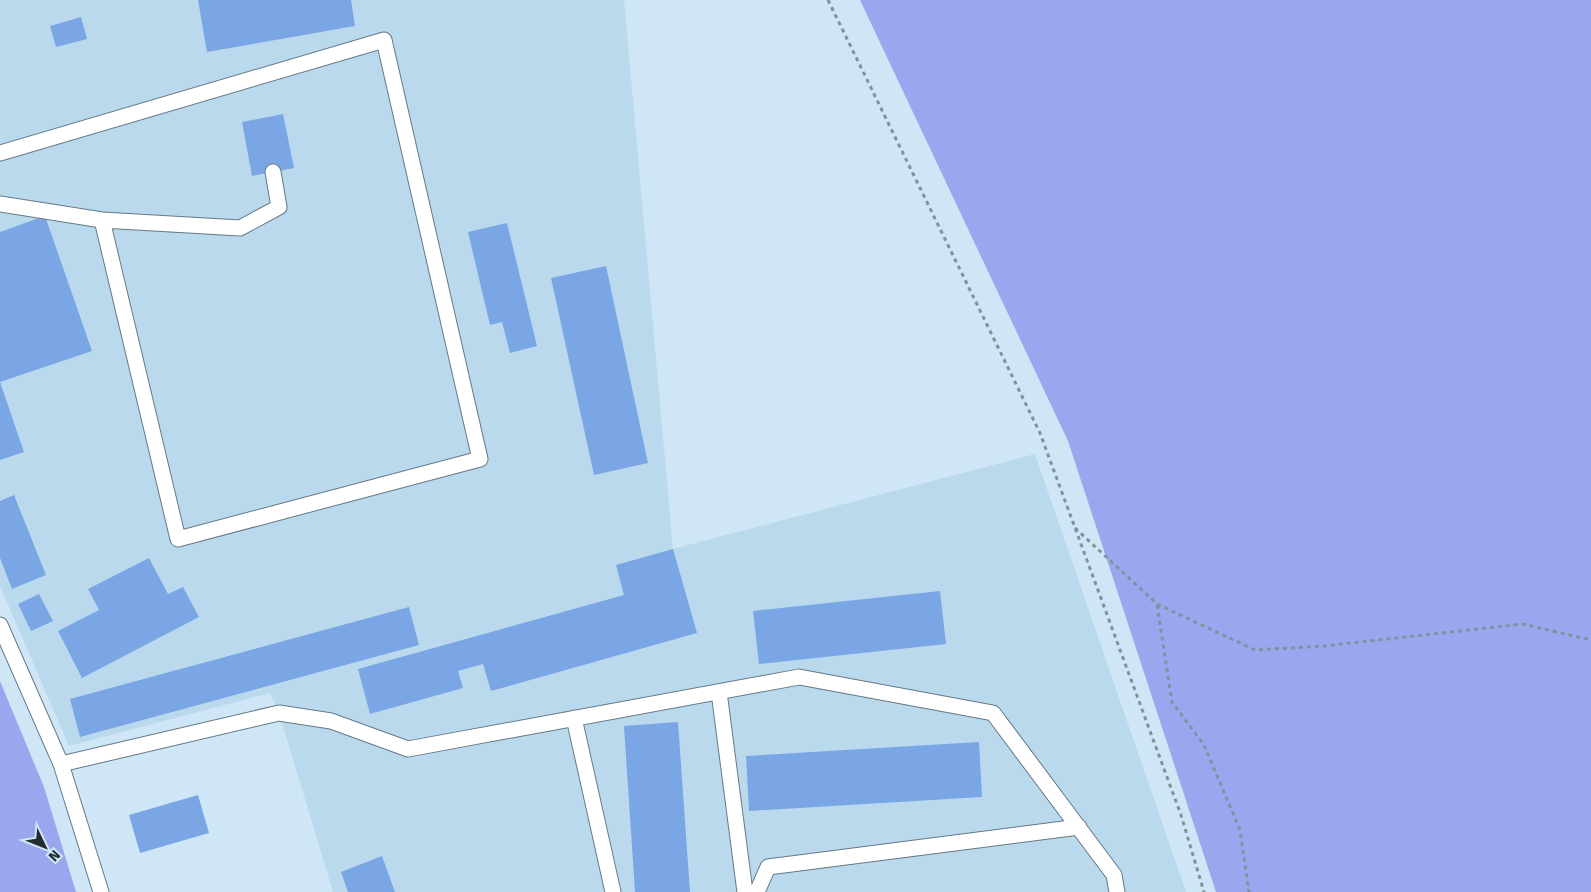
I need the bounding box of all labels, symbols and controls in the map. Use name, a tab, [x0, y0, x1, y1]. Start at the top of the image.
north arrow	[20, 822, 70, 872]
text: N	[45, 846, 64, 865]

